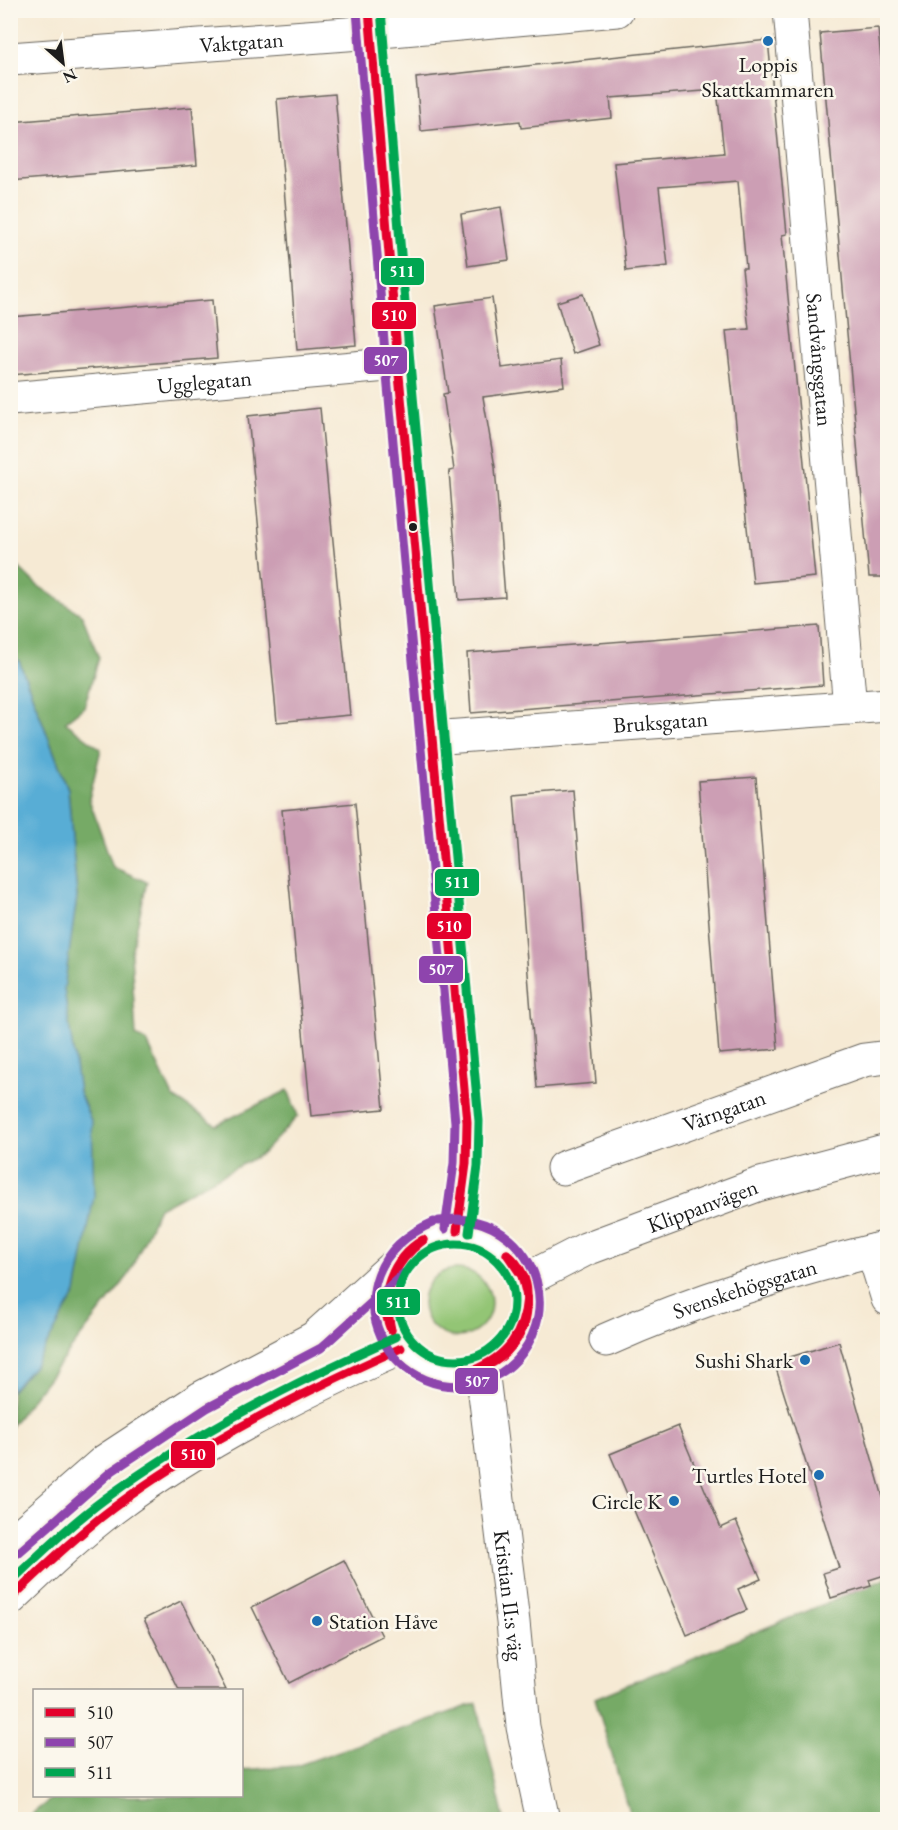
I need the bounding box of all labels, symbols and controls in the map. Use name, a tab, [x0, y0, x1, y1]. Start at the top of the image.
street label: Vaktgatan	[198, 25, 285, 60]
north arrow	[33, 33, 93, 93]
marker: Loppis Skattkammaren	[761, 34, 775, 48]
place label: Loppis Skattkammaren	[702, 50, 835, 104]
text: N	[59, 63, 80, 88]
line badge: 511	[380, 257, 425, 286]
text: 511	[389, 261, 415, 282]
street label: Sandvångsgatan	[799, 292, 840, 428]
line badge: 510	[371, 301, 417, 330]
text: 510	[381, 305, 407, 326]
line badge: 507	[363, 346, 408, 375]
text: 507	[373, 350, 399, 371]
street label: Ugglegatan	[156, 363, 253, 401]
unlabelled marker	[407, 521, 419, 533]
street label: Bruksgatan	[612, 704, 709, 740]
line badge: 511	[434, 868, 480, 897]
text: 511	[444, 872, 470, 893]
line badge: 510	[426, 912, 472, 940]
text: 510	[436, 916, 462, 937]
line badge: 507	[418, 955, 464, 984]
text: 507	[428, 959, 454, 980]
street label: Värngatan	[679, 1082, 770, 1139]
street label: Klippanvägen	[643, 1172, 762, 1240]
street label: Svenskehögsgatan	[668, 1252, 821, 1326]
line badge: 511	[376, 1288, 421, 1316]
text: 511	[385, 1292, 411, 1313]
place label: Sushi Shark	[695, 1346, 794, 1375]
marker: Sushi Shark	[798, 1353, 812, 1367]
line badge: 507	[454, 1367, 499, 1395]
text: 507	[464, 1371, 490, 1392]
line badge: 510	[170, 1440, 216, 1469]
text: 510	[180, 1444, 206, 1465]
place label: Turtles Hotel	[692, 1461, 807, 1490]
marker: Turtles Hotel	[812, 1468, 826, 1482]
place label: Circle K	[591, 1487, 663, 1516]
marker: Circle K	[667, 1494, 681, 1508]
street label: Kristian II:s väg	[487, 1528, 531, 1663]
place label: Station Håve	[329, 1607, 438, 1636]
marker: Station Håve	[310, 1614, 324, 1628]
legend	[33, 1689, 243, 1797]
text: 510	[87, 1701, 113, 1724]
text: 507	[87, 1731, 113, 1754]
text: 511	[87, 1761, 113, 1784]

